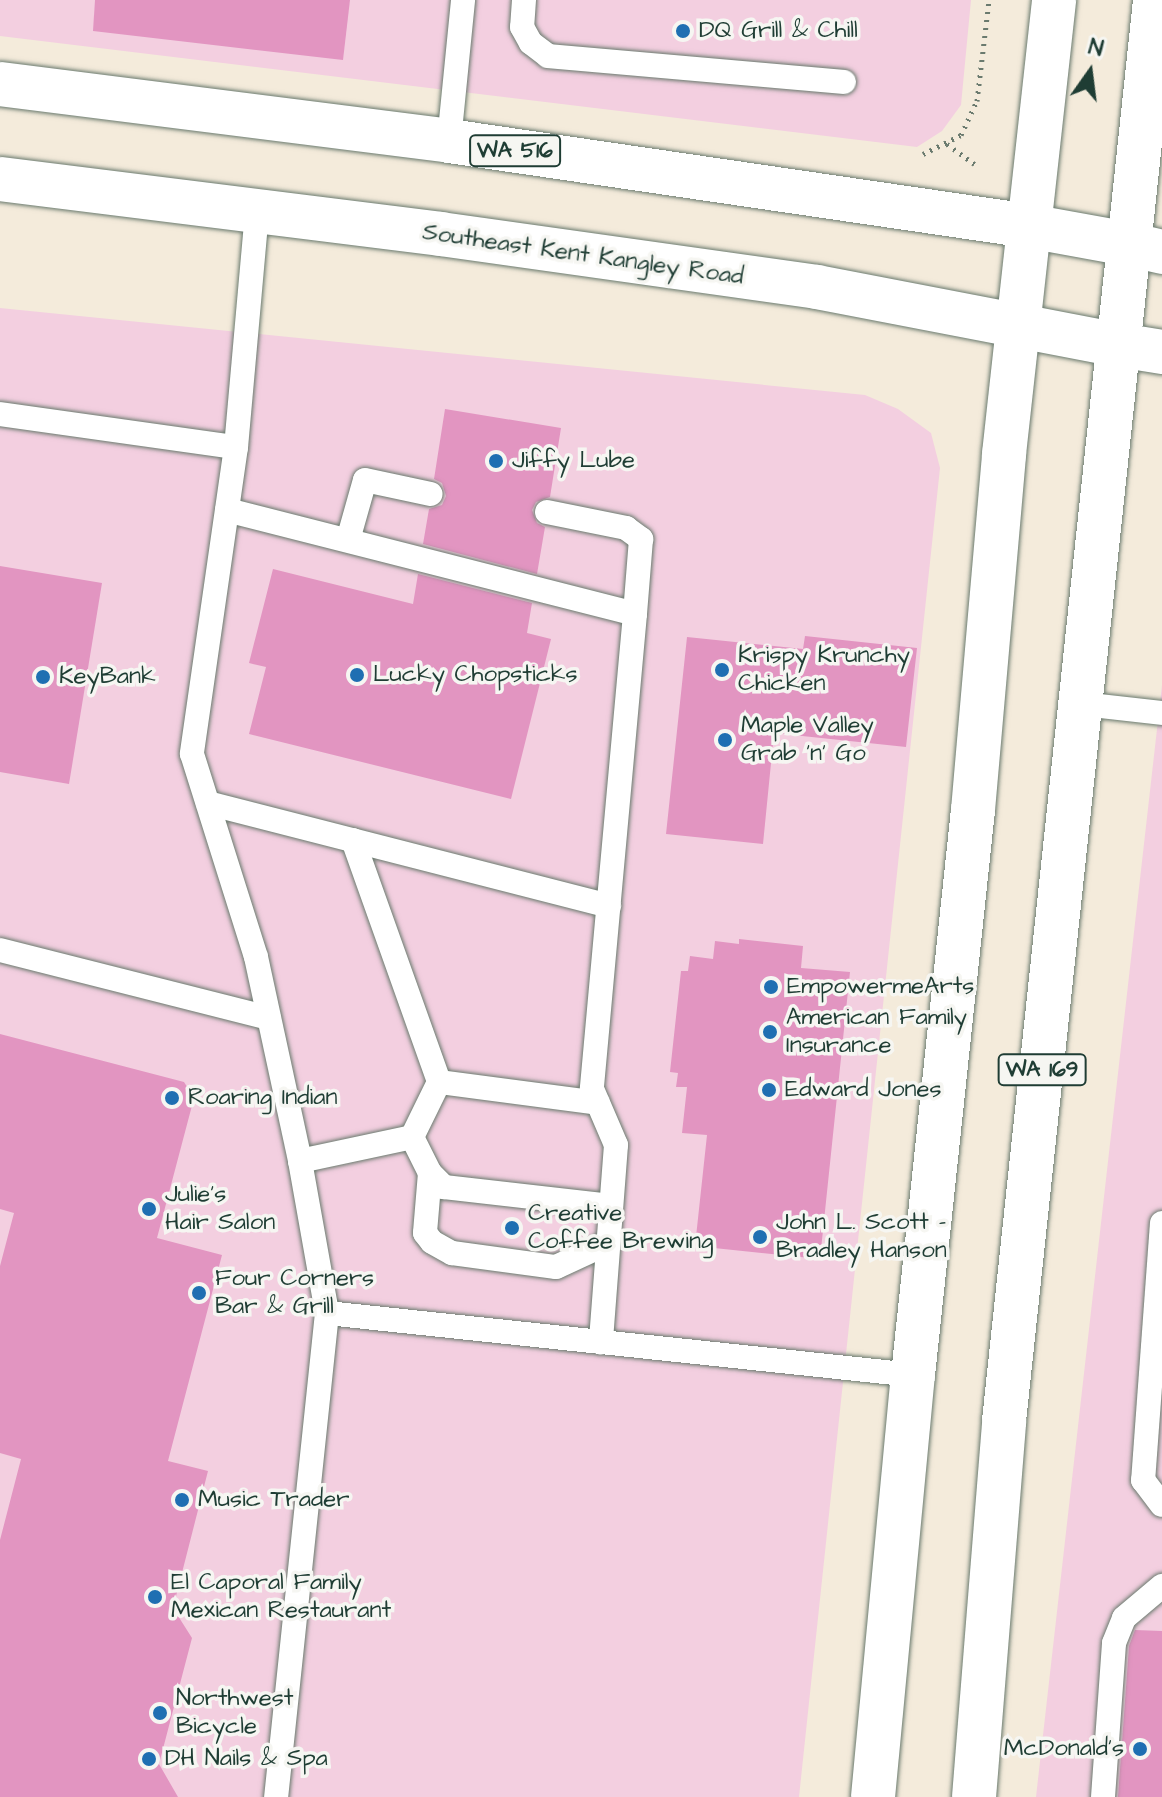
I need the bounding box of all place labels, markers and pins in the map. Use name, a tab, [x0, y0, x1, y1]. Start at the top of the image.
place label: DQ Grill & Chill	[699, 17, 858, 45]
marker: DQ Grill & Chill	[674, 22, 692, 40]
place label: Jiffy Lube	[512, 447, 635, 475]
marker: Jiffy Lube	[487, 452, 505, 470]
place label: Krispy Krunchy Chicken	[738, 642, 910, 698]
place label: Lucky Chopsticks	[373, 661, 578, 689]
marker: Krispy Krunchy Chicken	[713, 661, 731, 679]
place label: KeyBank	[59, 663, 156, 691]
marker: Lucky Chopsticks	[348, 666, 366, 684]
marker: KeyBank	[34, 668, 52, 686]
place label: Maple Valley Grab 'n' Go	[741, 712, 874, 768]
marker: Maple Valley Grab 'n' Go	[716, 731, 734, 749]
place label: EmpowermeArts	[787, 973, 974, 1001]
marker: EmpowermeArts	[762, 978, 780, 996]
place label: American Family Insurance	[786, 1004, 967, 1060]
marker: American Family Insurance	[761, 1023, 779, 1041]
place label: Edward Jones	[785, 1076, 942, 1104]
marker: Edward Jones	[760, 1081, 778, 1099]
place label: Roaring Indian	[188, 1084, 337, 1112]
marker: Roaring Indian	[163, 1089, 181, 1107]
place label: Julie's Hair Salon	[165, 1181, 275, 1237]
marker: Julie's Hair Salon	[140, 1200, 158, 1218]
place label: Creative Coffee Brewing	[528, 1200, 713, 1256]
place label: John L. Scott - Bradley Hanson	[776, 1209, 947, 1265]
marker: Creative Coffee Brewing	[503, 1219, 521, 1237]
marker: John L. Scott - Bradley Hanson	[751, 1228, 769, 1246]
place label: Four Corners Bar & Grill	[215, 1265, 374, 1321]
marker: Four Corners Bar & Grill	[190, 1284, 208, 1302]
place label: Music Trader	[198, 1486, 349, 1514]
marker: Music Trader	[173, 1491, 191, 1509]
place label: El Caporal Family Mexican Restaurant	[171, 1569, 391, 1625]
marker: El Caporal Family Mexican Restaurant	[146, 1588, 164, 1606]
place label: Northwest Bicycle	[176, 1685, 294, 1741]
marker: Northwest Bicycle	[151, 1704, 169, 1722]
place label: McDonald's	[1004, 1735, 1124, 1763]
marker: McDonald's	[1131, 1740, 1149, 1758]
place label: DH Nails & Spa	[165, 1745, 328, 1773]
marker: DH Nails & Spa	[140, 1750, 158, 1768]

